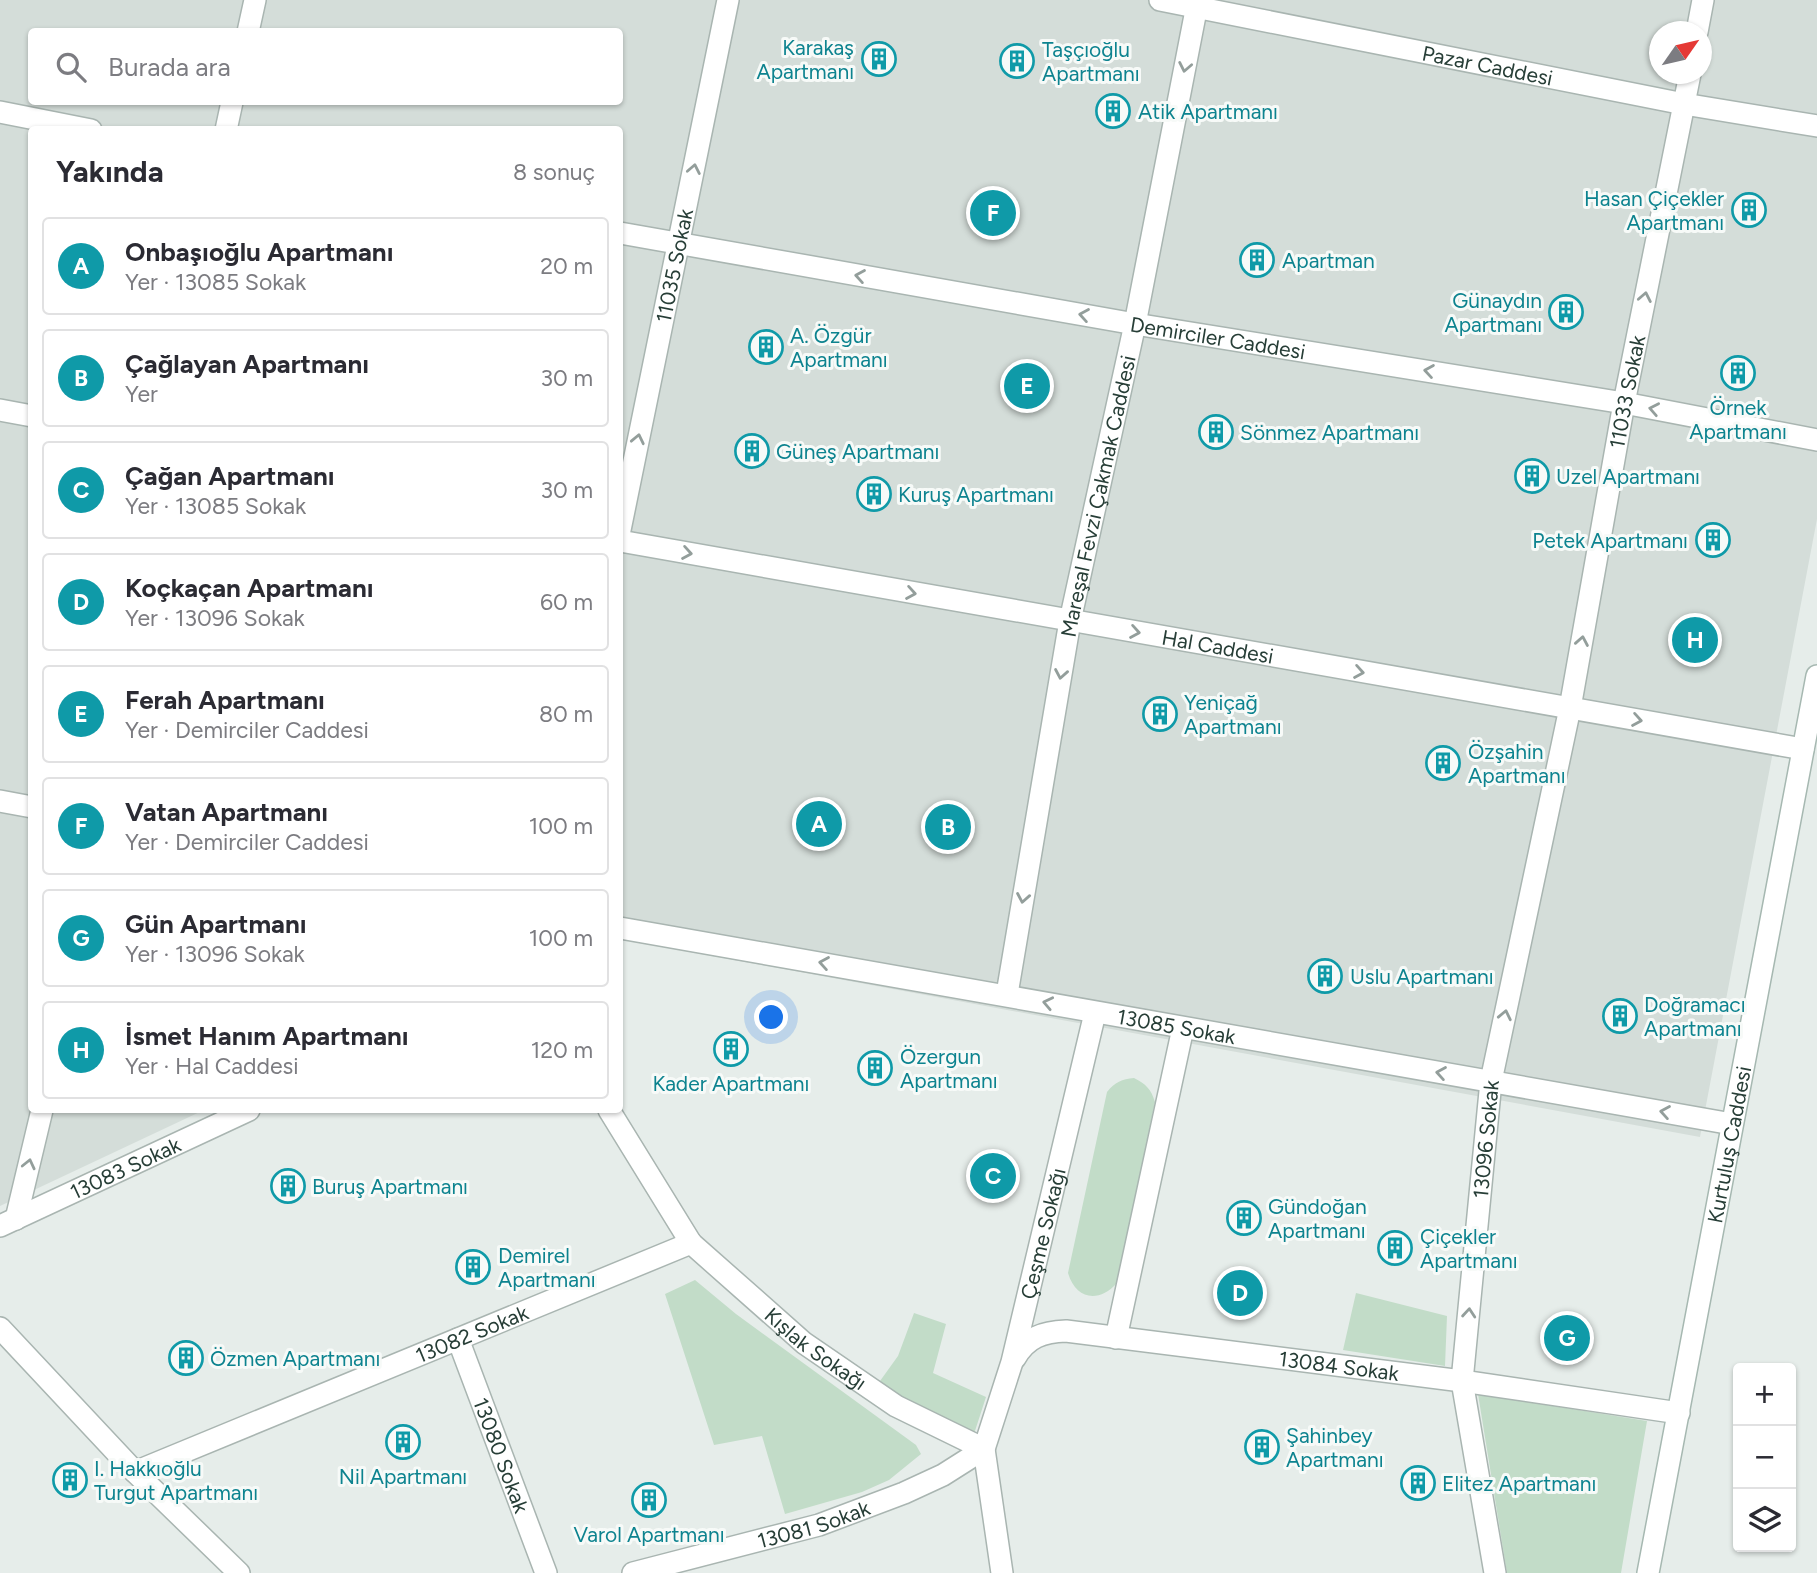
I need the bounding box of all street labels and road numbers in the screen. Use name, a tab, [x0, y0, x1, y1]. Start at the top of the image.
street label: Pazar Caddesi	[1420, 40, 1555, 90]
street label: 11035 Sokak	[650, 206, 698, 325]
street label: Demirciler Caddesi	[1129, 311, 1307, 364]
street label: 11033 Sokak	[1604, 332, 1650, 450]
street label: Mareşal Fevzi Çakmak Caddesi	[1055, 353, 1140, 639]
street label: Hal Caddesi	[1160, 624, 1276, 668]
street label: 13085 Sokak	[1115, 1003, 1238, 1049]
street label: Kurtuluş Caddesi	[1702, 1064, 1756, 1225]
street label: 13096 Sokak	[1467, 1078, 1504, 1199]
street label: 13083 Sokak	[66, 1131, 185, 1204]
street label: Çeşme Sokağı	[1015, 1165, 1070, 1301]
street label: 13082 Sokak	[412, 1299, 532, 1368]
street label: Kışlak Sokağı	[760, 1302, 872, 1395]
street label: 13084 Sokak	[1278, 1346, 1401, 1386]
street label: 13080 Sokak	[469, 1394, 535, 1517]
street label: 13081 Sokak	[755, 1494, 874, 1553]

